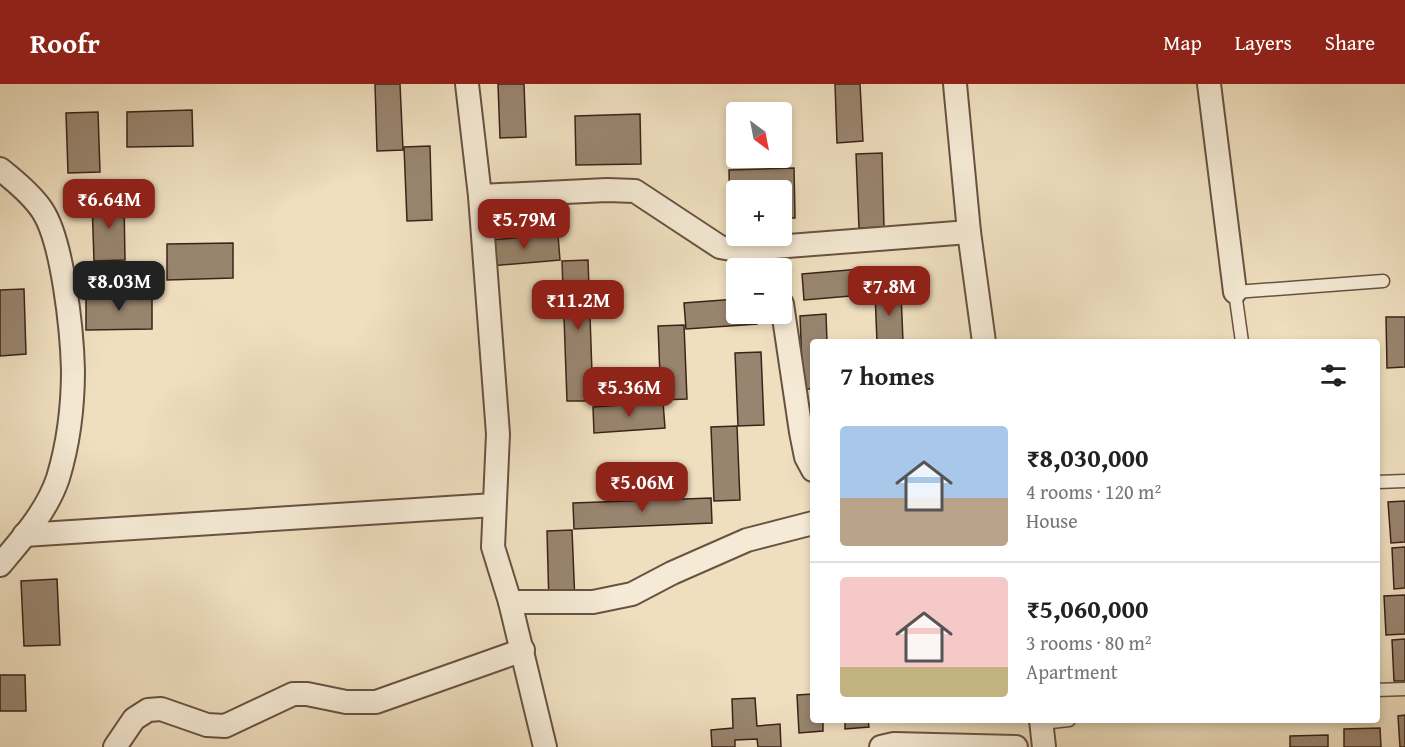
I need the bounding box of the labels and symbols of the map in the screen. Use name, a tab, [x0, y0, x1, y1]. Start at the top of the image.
north arrow	[726, 102, 792, 168]
pin: ₹6.64M	[60, 179, 158, 230]
pin: ₹5.79M	[475, 199, 573, 250]
pin: ₹8.03M	[70, 261, 168, 312]
pin: ₹7.8M	[847, 266, 931, 317]
pin: ₹11.2M	[529, 280, 627, 331]
pin: ₹5.36M	[580, 367, 678, 418]
pin: ₹5.06M	[593, 462, 691, 513]

